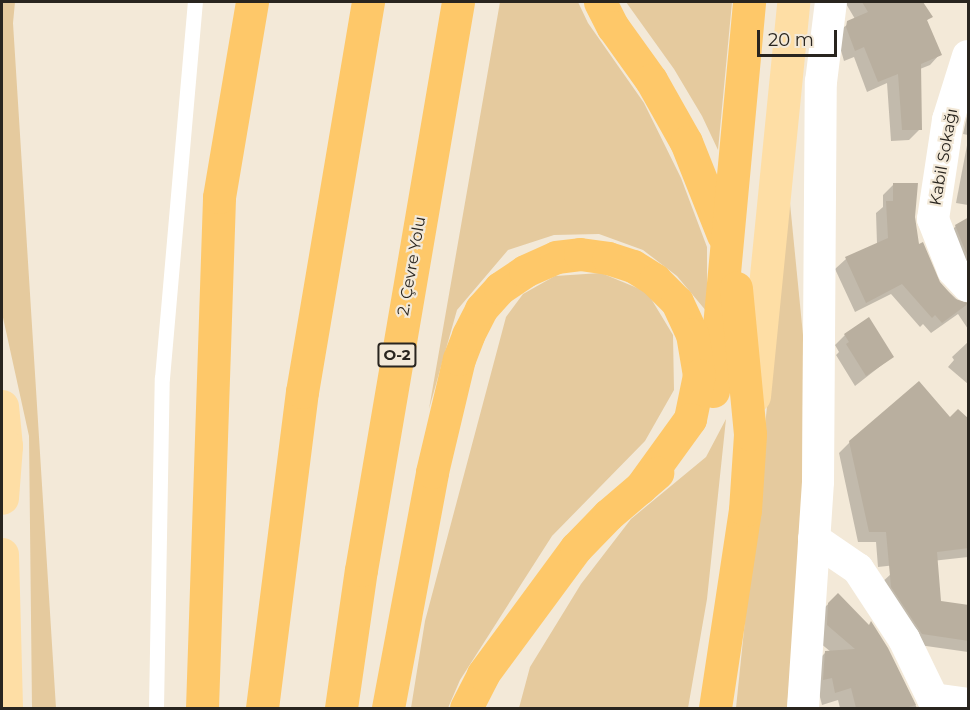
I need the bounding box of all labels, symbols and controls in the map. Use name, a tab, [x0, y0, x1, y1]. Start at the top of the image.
scale bar	[760, 18, 840, 56]
text: 20 m	[768, 29, 814, 51]
street label: Kabil Sokağı	[926, 107, 962, 207]
street label: 2. Çevre Yolu	[394, 215, 430, 317]
road number: O-2	[376, 343, 418, 367]

